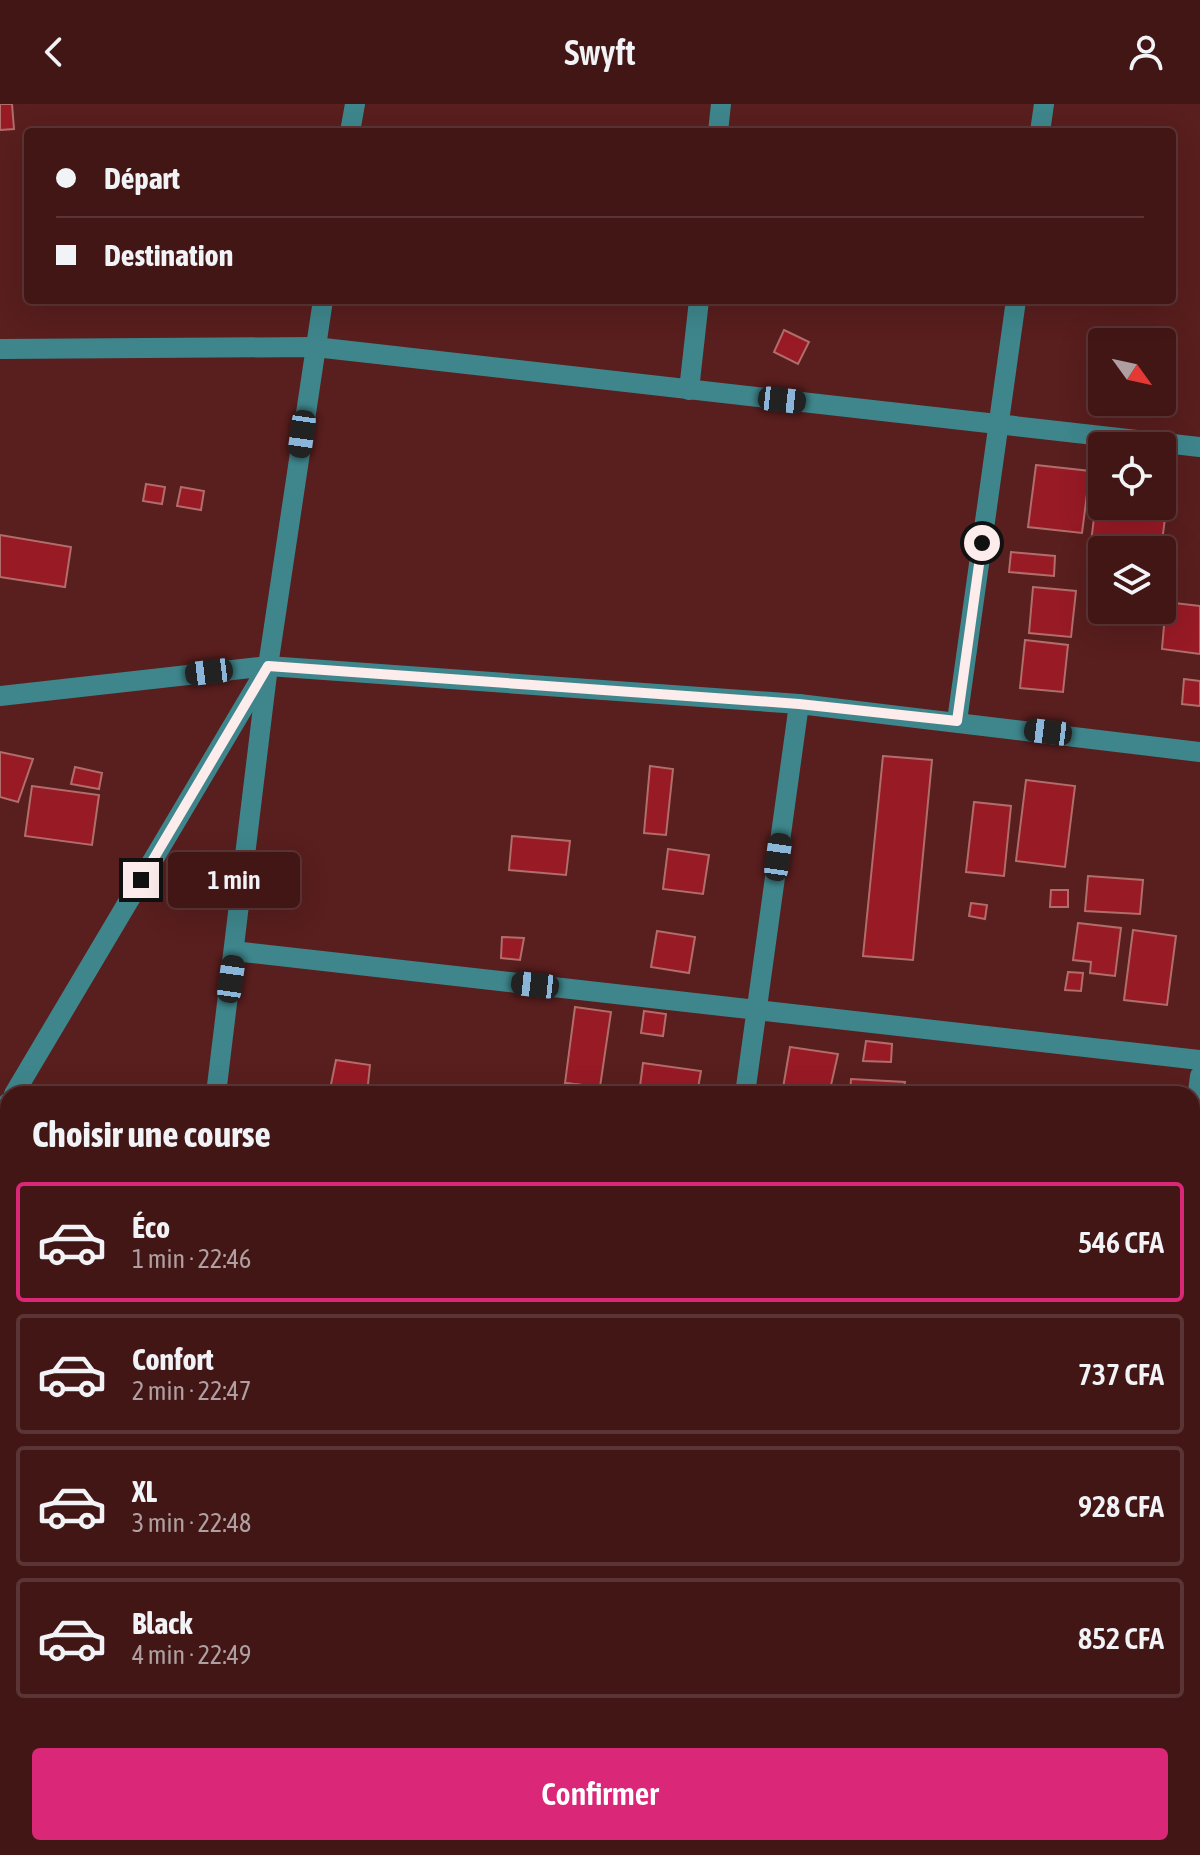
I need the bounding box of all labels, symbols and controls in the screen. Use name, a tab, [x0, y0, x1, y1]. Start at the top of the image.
icon: back	[32, 30, 76, 74]
icon: person	[1124, 30, 1168, 74]
text: Swyft	[564, 31, 636, 73]
text: Départ	[104, 161, 180, 195]
text: Destination	[104, 238, 233, 272]
north arrow	[1088, 328, 1176, 416]
map controls	[1088, 328, 1176, 624]
car	[757, 386, 807, 414]
car	[287, 409, 317, 459]
button: locate	[1088, 432, 1176, 520]
route start	[964, 525, 1000, 561]
button: layers	[1088, 536, 1176, 624]
car	[184, 657, 234, 687]
car	[1023, 717, 1073, 747]
car	[763, 832, 793, 882]
callout: 1 min	[169, 852, 301, 908]
route end	[123, 862, 159, 898]
text: 1 min	[207, 865, 261, 895]
car	[216, 954, 246, 1004]
car	[510, 971, 560, 999]
text: Choisir une course	[32, 1113, 271, 1155]
icon: car	[36, 1206, 108, 1278]
text: Éco	[132, 1210, 170, 1244]
text: 546 CFA	[1078, 1225, 1164, 1259]
text: 1 min · 22:46	[132, 1244, 251, 1274]
icon: car	[36, 1338, 108, 1410]
text: Confort	[132, 1342, 214, 1376]
text: 737 CFA	[1078, 1357, 1164, 1391]
text: 2 min · 22:47	[132, 1376, 251, 1406]
icon: car	[36, 1470, 108, 1542]
text: XL	[132, 1474, 157, 1508]
text: 928 CFA	[1078, 1489, 1164, 1523]
text: 3 min · 22:48	[132, 1508, 251, 1538]
icon: car	[36, 1602, 108, 1674]
text: Black	[132, 1606, 192, 1640]
text: 852 CFA	[1078, 1621, 1164, 1655]
text: 4 min · 22:49	[132, 1640, 251, 1670]
button: Confirmer	[32, 1748, 1168, 1840]

